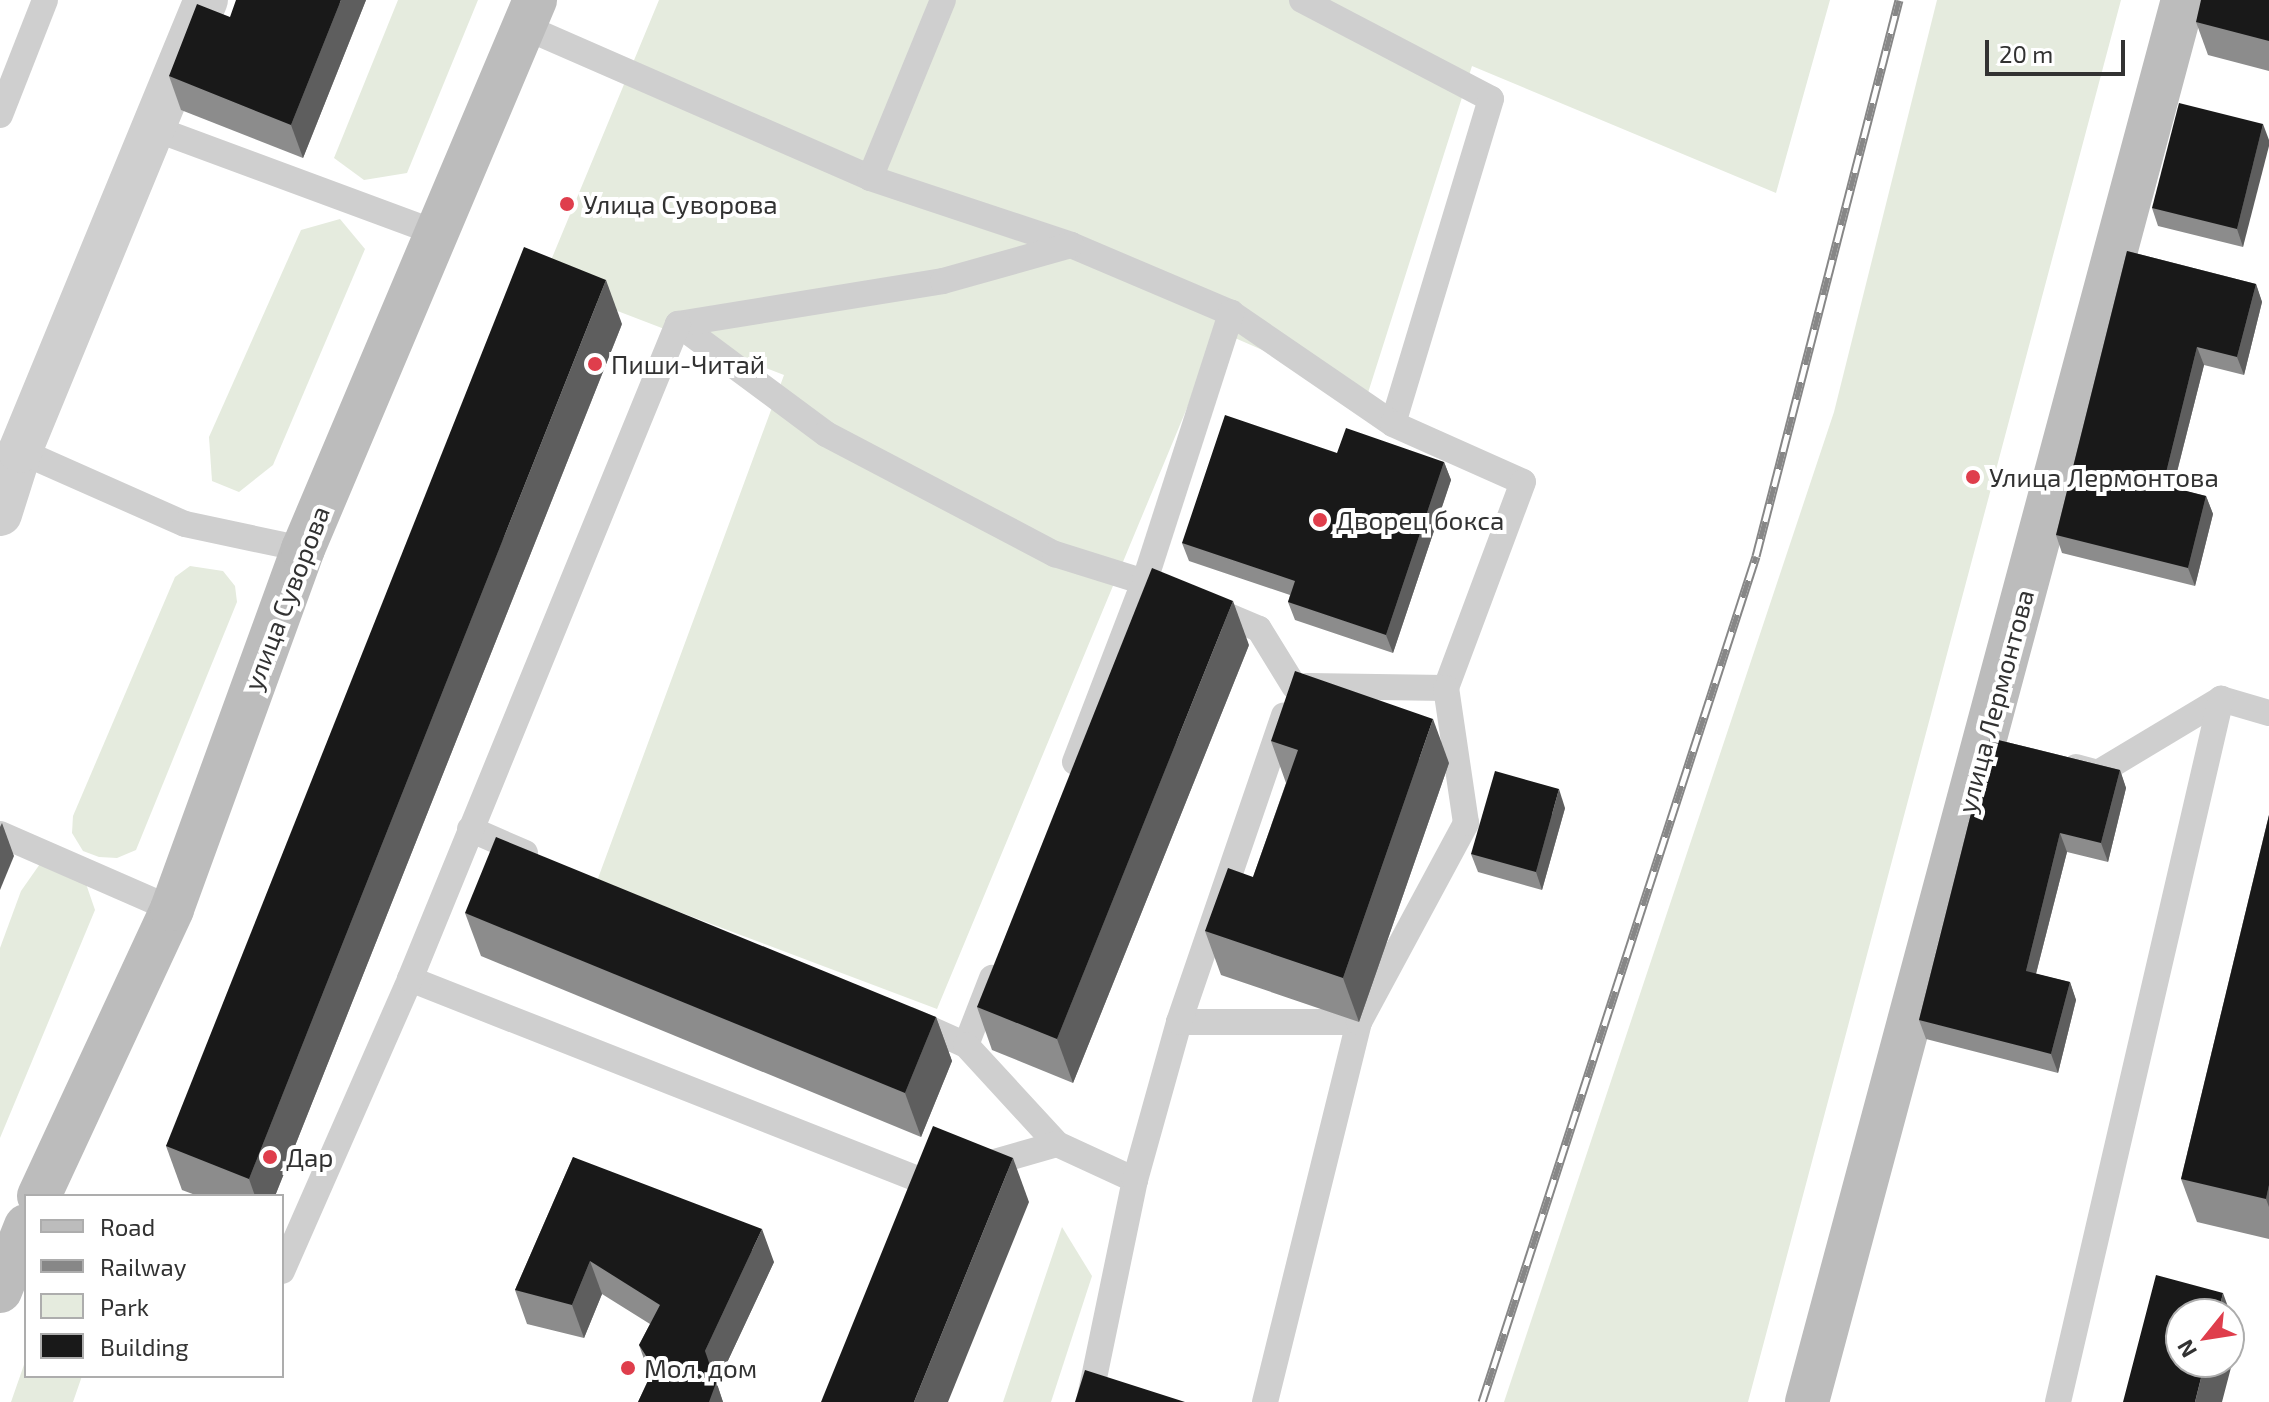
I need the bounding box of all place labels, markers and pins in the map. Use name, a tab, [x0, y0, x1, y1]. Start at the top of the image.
place label: Улица Суворова	[583, 188, 778, 220]
marker: Улица Суворова	[558, 195, 576, 213]
place label: Пиши-Читай	[611, 348, 765, 380]
marker: Пиши-Читай	[586, 355, 604, 373]
place label: Улица Лермонтова	[1989, 461, 2219, 493]
marker: Улица Лермонтова	[1964, 468, 1982, 486]
place label: Дворец бокса	[1336, 504, 1504, 536]
marker: Дворец бокса	[1311, 511, 1329, 529]
place label: Дар	[286, 1141, 334, 1173]
marker: Дар	[261, 1148, 279, 1166]
place label: Мол. дом	[644, 1352, 757, 1384]
marker: Мол. дом	[619, 1359, 637, 1377]

